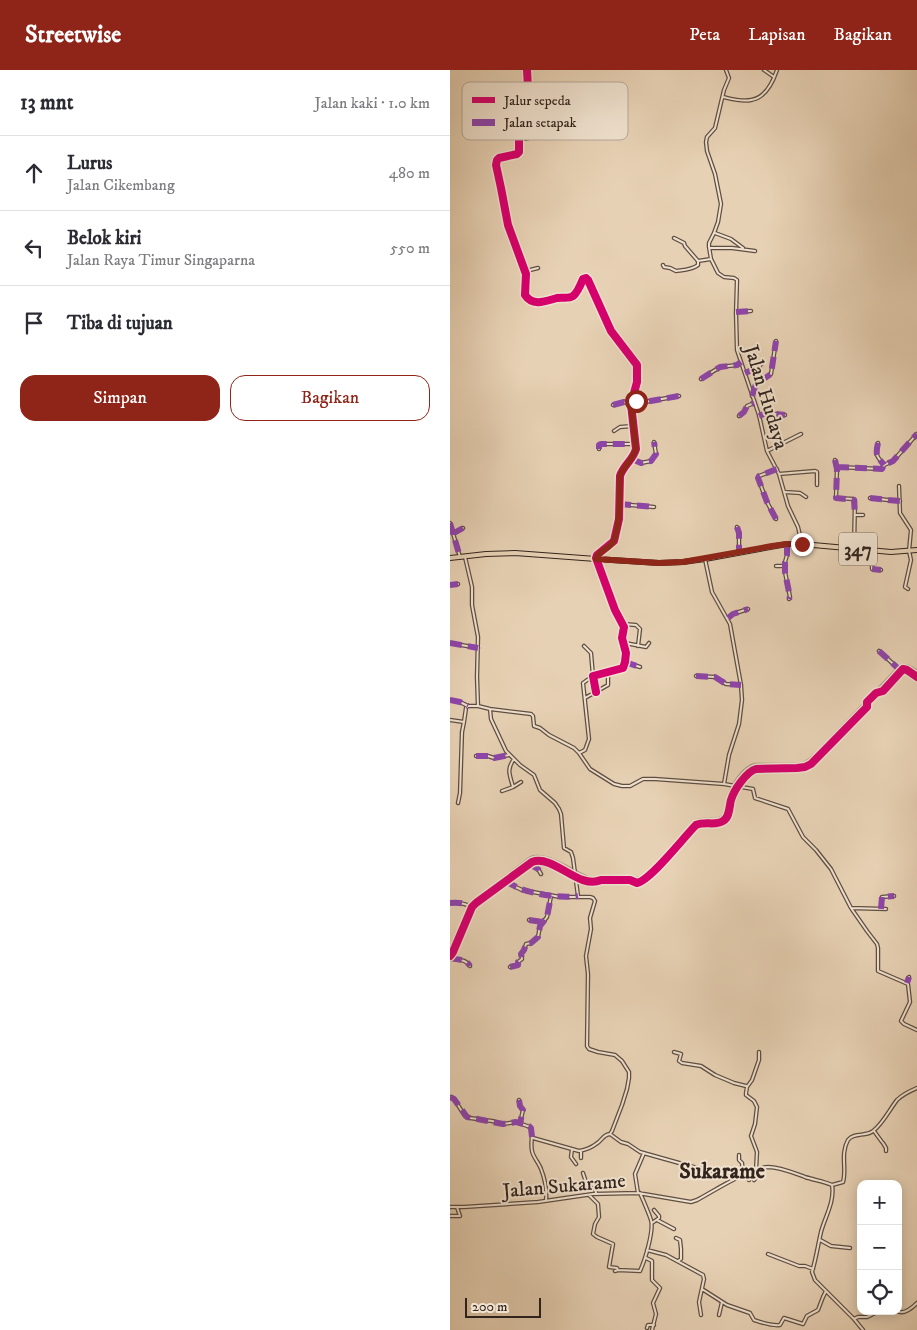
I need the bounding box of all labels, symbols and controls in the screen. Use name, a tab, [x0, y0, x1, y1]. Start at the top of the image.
text: Streetwise	[25, 20, 121, 50]
text: Peta	[689, 24, 720, 46]
text: Lapisan	[748, 24, 806, 46]
text: Bagikan	[834, 24, 892, 46]
legend	[462, 82, 628, 140]
text: 13 mnt	[20, 90, 73, 116]
text: Jalur sepeda	[502, 92, 571, 110]
text: Jalan kaki · 1.0 km	[315, 93, 430, 113]
text: Jalan setapak	[502, 114, 577, 132]
text: Lurus	[67, 152, 112, 175]
icon: ahead	[20, 159, 48, 187]
text: 480 m	[389, 163, 430, 183]
text: Jalan Cikembang	[67, 175, 175, 195]
text: Belok kiri	[67, 227, 141, 250]
icon: left	[20, 234, 48, 262]
text: 550 m	[390, 238, 430, 258]
text: Jalan Raya Timur Singaparna	[67, 250, 255, 270]
icon: arrive	[20, 309, 48, 337]
text: Tiba di tujuan	[67, 312, 173, 335]
street label: Jalan Hudaya	[737, 340, 793, 453]
button: Simpan	[20, 375, 220, 421]
button: Bagikan	[230, 375, 430, 421]
route start	[625, 390, 648, 413]
road number: 347	[839, 532, 877, 566]
route end	[791, 533, 814, 556]
district label: Sukarame	[679, 1158, 765, 1185]
street label: Jalan Sukarame	[500, 1169, 627, 1204]
map controls	[857, 1180, 902, 1315]
button: +	[857, 1180, 902, 1225]
button: −	[857, 1225, 902, 1270]
button: locate	[857, 1270, 902, 1315]
scale bar	[465, 1295, 541, 1318]
text: 200 m	[472, 1298, 507, 1316]

